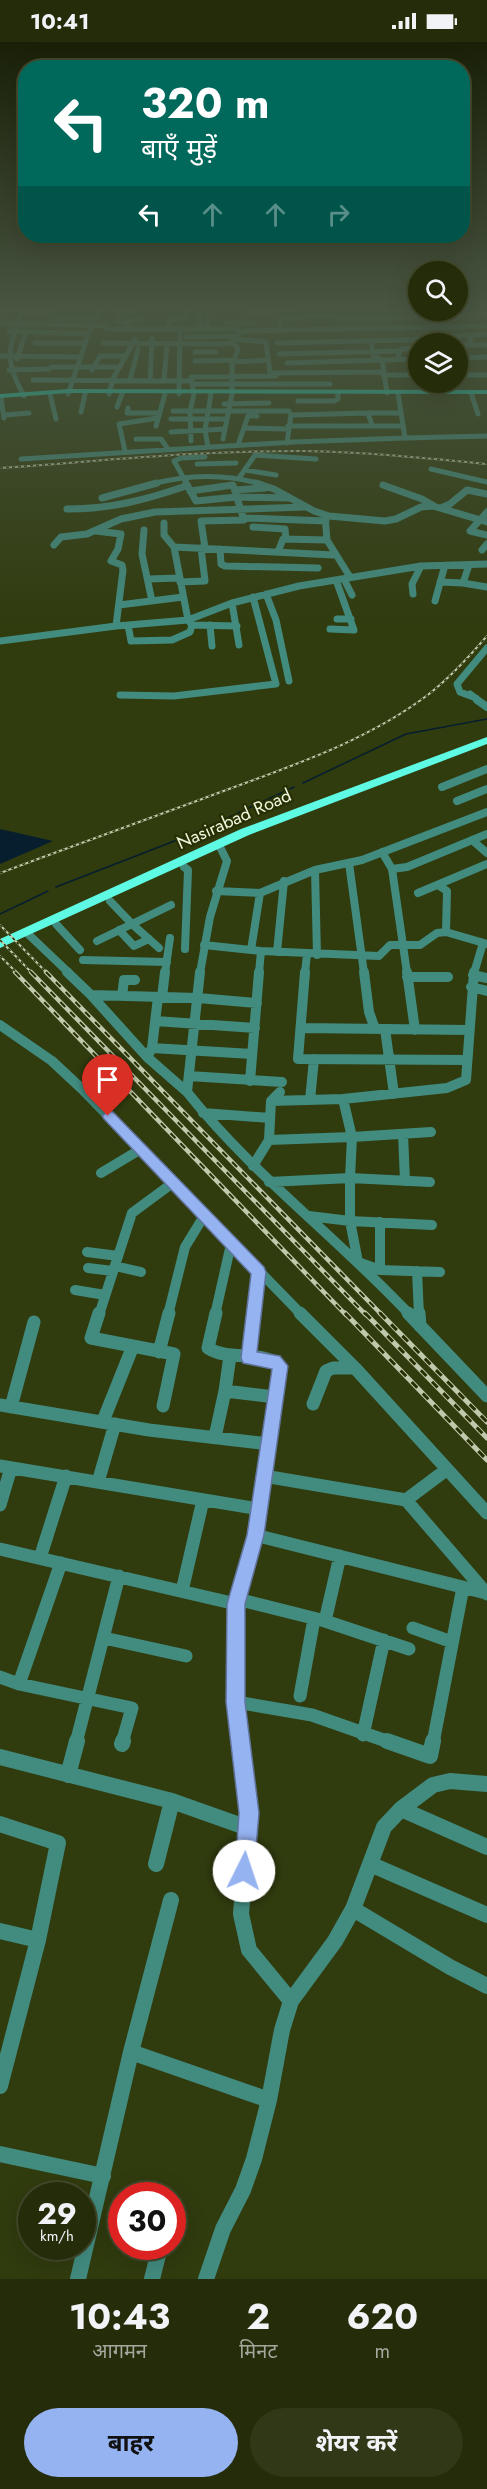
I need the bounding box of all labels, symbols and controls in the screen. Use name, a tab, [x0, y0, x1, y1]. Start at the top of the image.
text: 10:41	[30, 5, 89, 37]
text: 320 m	[141, 73, 269, 134]
icon: left	[42, 84, 120, 162]
text: बाएँ मुड़ें	[141, 129, 217, 168]
icon: left	[133, 198, 166, 231]
icon: ahead	[196, 198, 229, 231]
icon: ahead	[259, 198, 292, 231]
icon: right	[322, 198, 355, 231]
map controls	[408, 261, 468, 393]
button: search	[408, 261, 468, 321]
button: layers	[408, 333, 468, 393]
street label: Nasirabad Road	[173, 782, 295, 856]
pin	[82, 1054, 133, 1116]
icon: arrive	[91, 1063, 124, 1096]
position arrow	[212, 1839, 276, 1903]
speed limit sign: 30	[108, 2182, 186, 2260]
text: 29	[37, 2192, 77, 2235]
text: km/h	[40, 2225, 74, 2247]
text: 10:43	[69, 2290, 170, 2342]
text: 2	[247, 2290, 270, 2342]
text: 620	[346, 2290, 418, 2342]
text: आगमन	[92, 2337, 147, 2366]
text: मिनट	[239, 2337, 278, 2366]
text: m	[374, 2337, 390, 2366]
button: बाहर	[24, 2408, 238, 2477]
button: शेयर करें	[250, 2408, 463, 2477]

